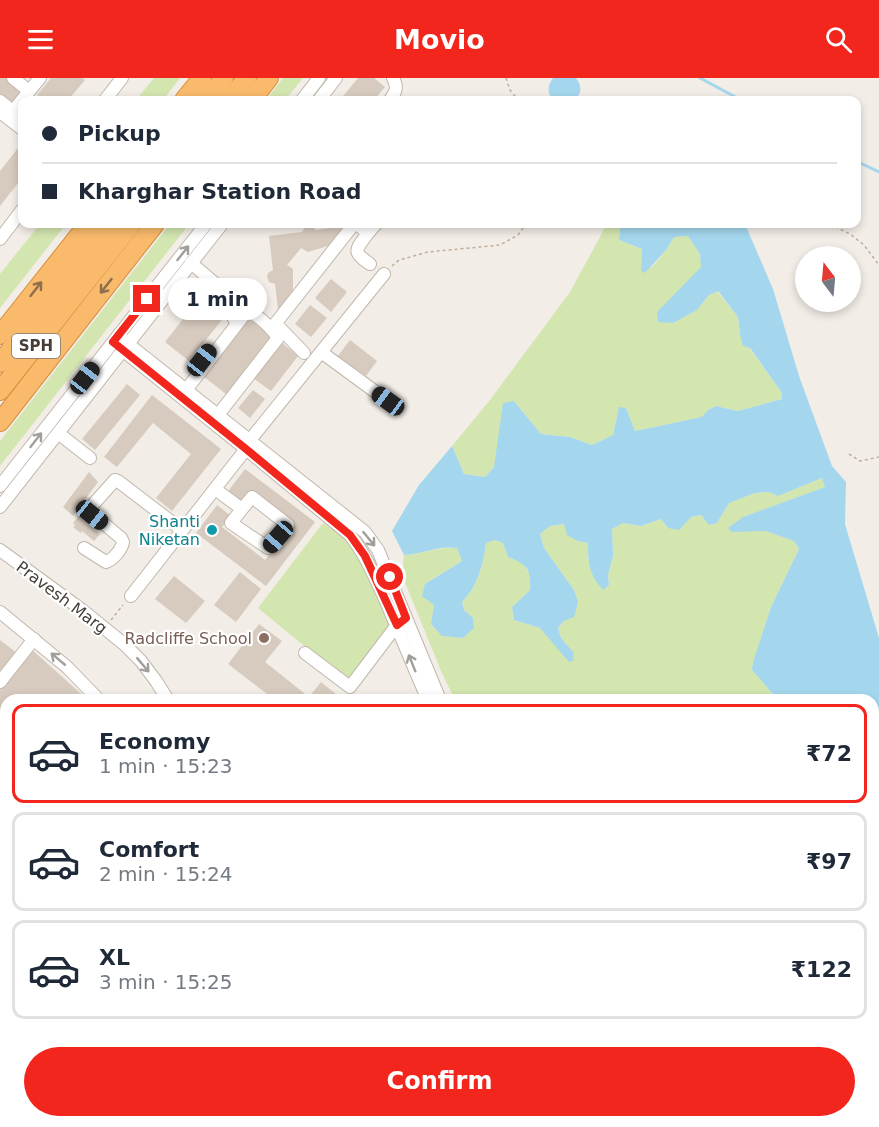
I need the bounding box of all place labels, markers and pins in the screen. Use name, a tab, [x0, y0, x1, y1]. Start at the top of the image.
place label: Shanti Niketan	[139, 512, 200, 549]
marker: Shanti Niketan	[205, 523, 219, 537]
place label: Radcliffe School	[125, 629, 252, 648]
marker: Radcliffe School	[257, 631, 271, 645]

